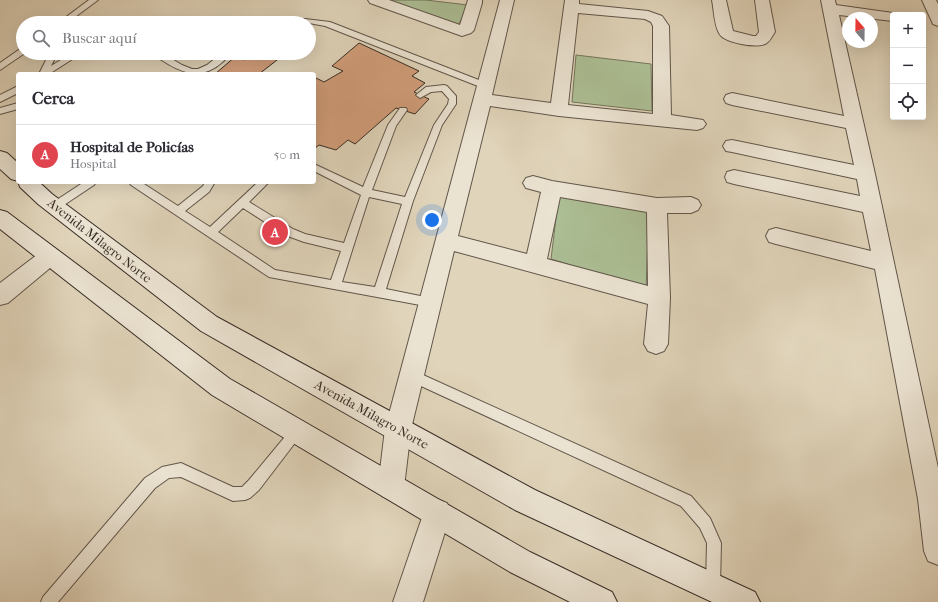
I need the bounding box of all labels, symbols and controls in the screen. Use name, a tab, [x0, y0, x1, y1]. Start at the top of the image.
north arrow	[842, 12, 878, 48]
map controls	[890, 12, 926, 120]
button: +	[890, 12, 926, 48]
search box	[16, 16, 316, 60]
icon: search	[30, 27, 52, 49]
text: Buscar aquí	[62, 29, 137, 47]
button: −	[890, 48, 926, 84]
button: locate	[890, 84, 926, 120]
text: Cerca	[32, 88, 74, 108]
text: Hospital de Policías	[70, 138, 194, 156]
text: A	[41, 147, 49, 162]
text: 50 m	[274, 147, 300, 162]
text: Hospital	[70, 156, 117, 171]
street label: Avenida Milagro Norte	[44, 194, 155, 286]
your location	[422, 210, 442, 230]
pin: A	[262, 217, 288, 247]
street label: Avenida Milagro Norte	[311, 376, 432, 452]

